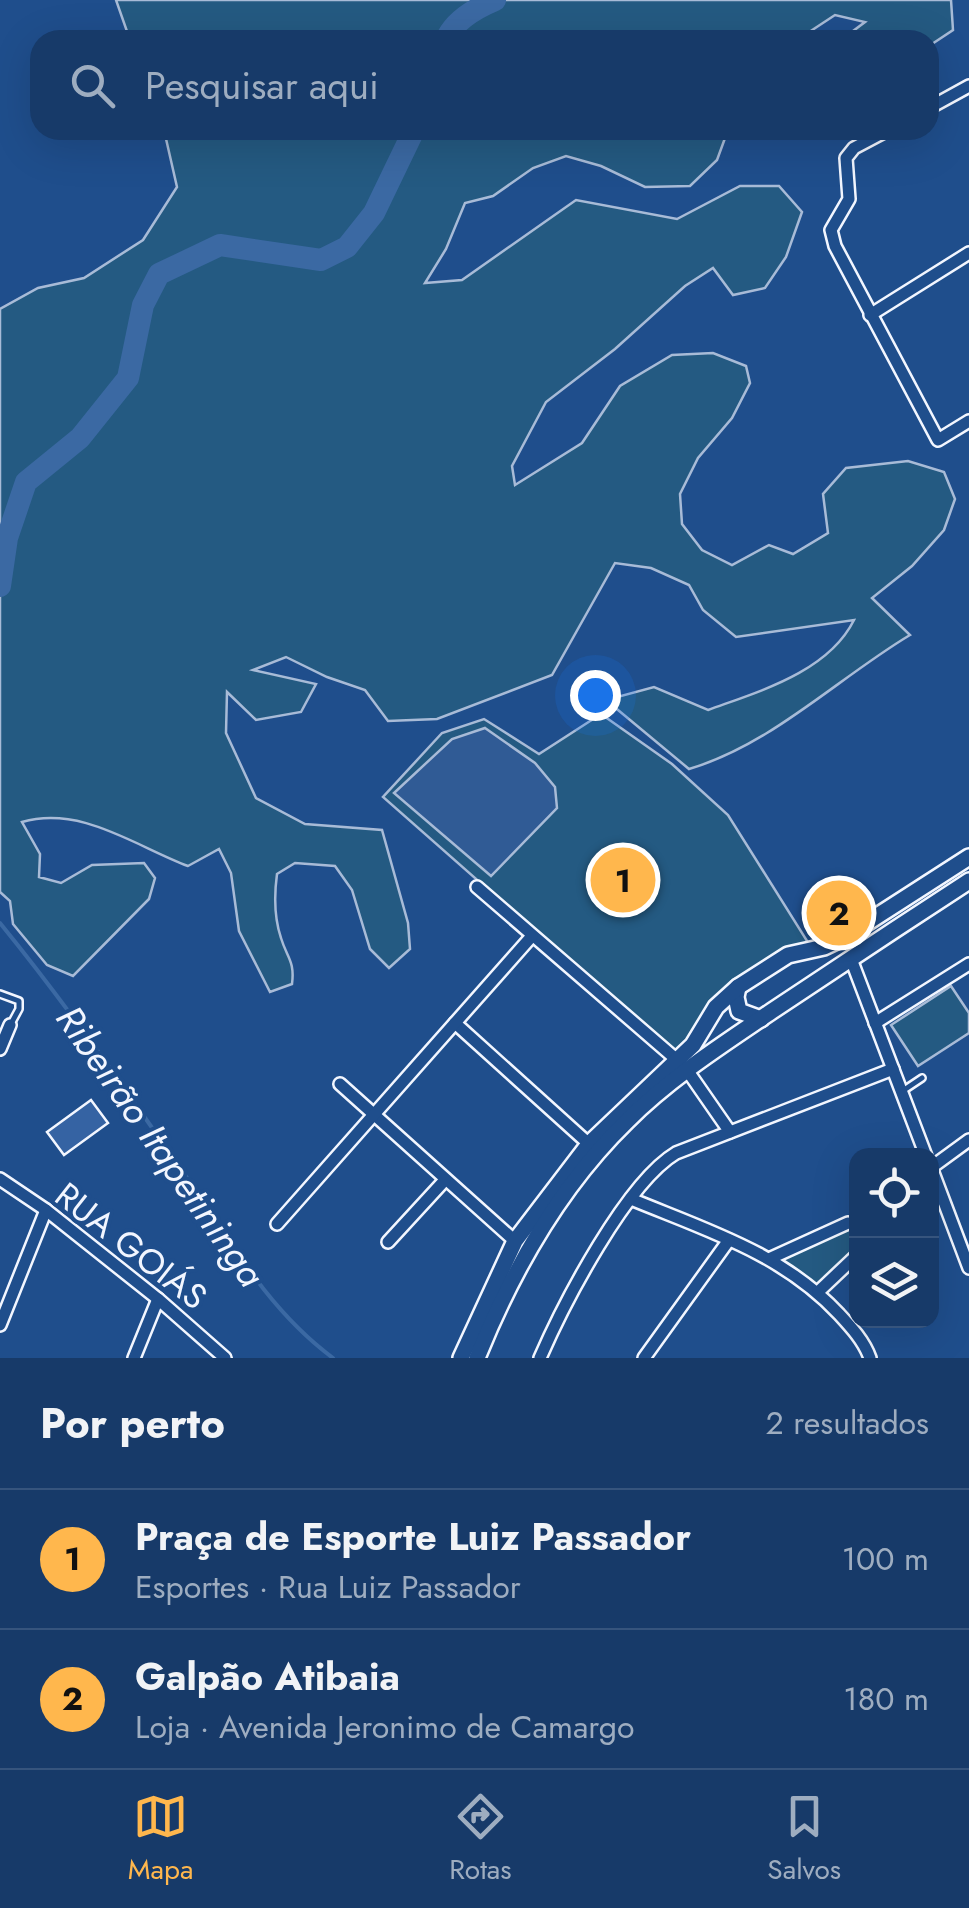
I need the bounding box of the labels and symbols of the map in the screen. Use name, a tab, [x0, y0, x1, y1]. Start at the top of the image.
your location	[570, 670, 621, 721]
pin: 1	[590, 842, 656, 918]
pin: 2	[806, 876, 872, 950]
water label: Ribeirão Itapetininga	[43, 994, 279, 1298]
street label: RUA GOIÁS	[44, 1171, 218, 1321]

